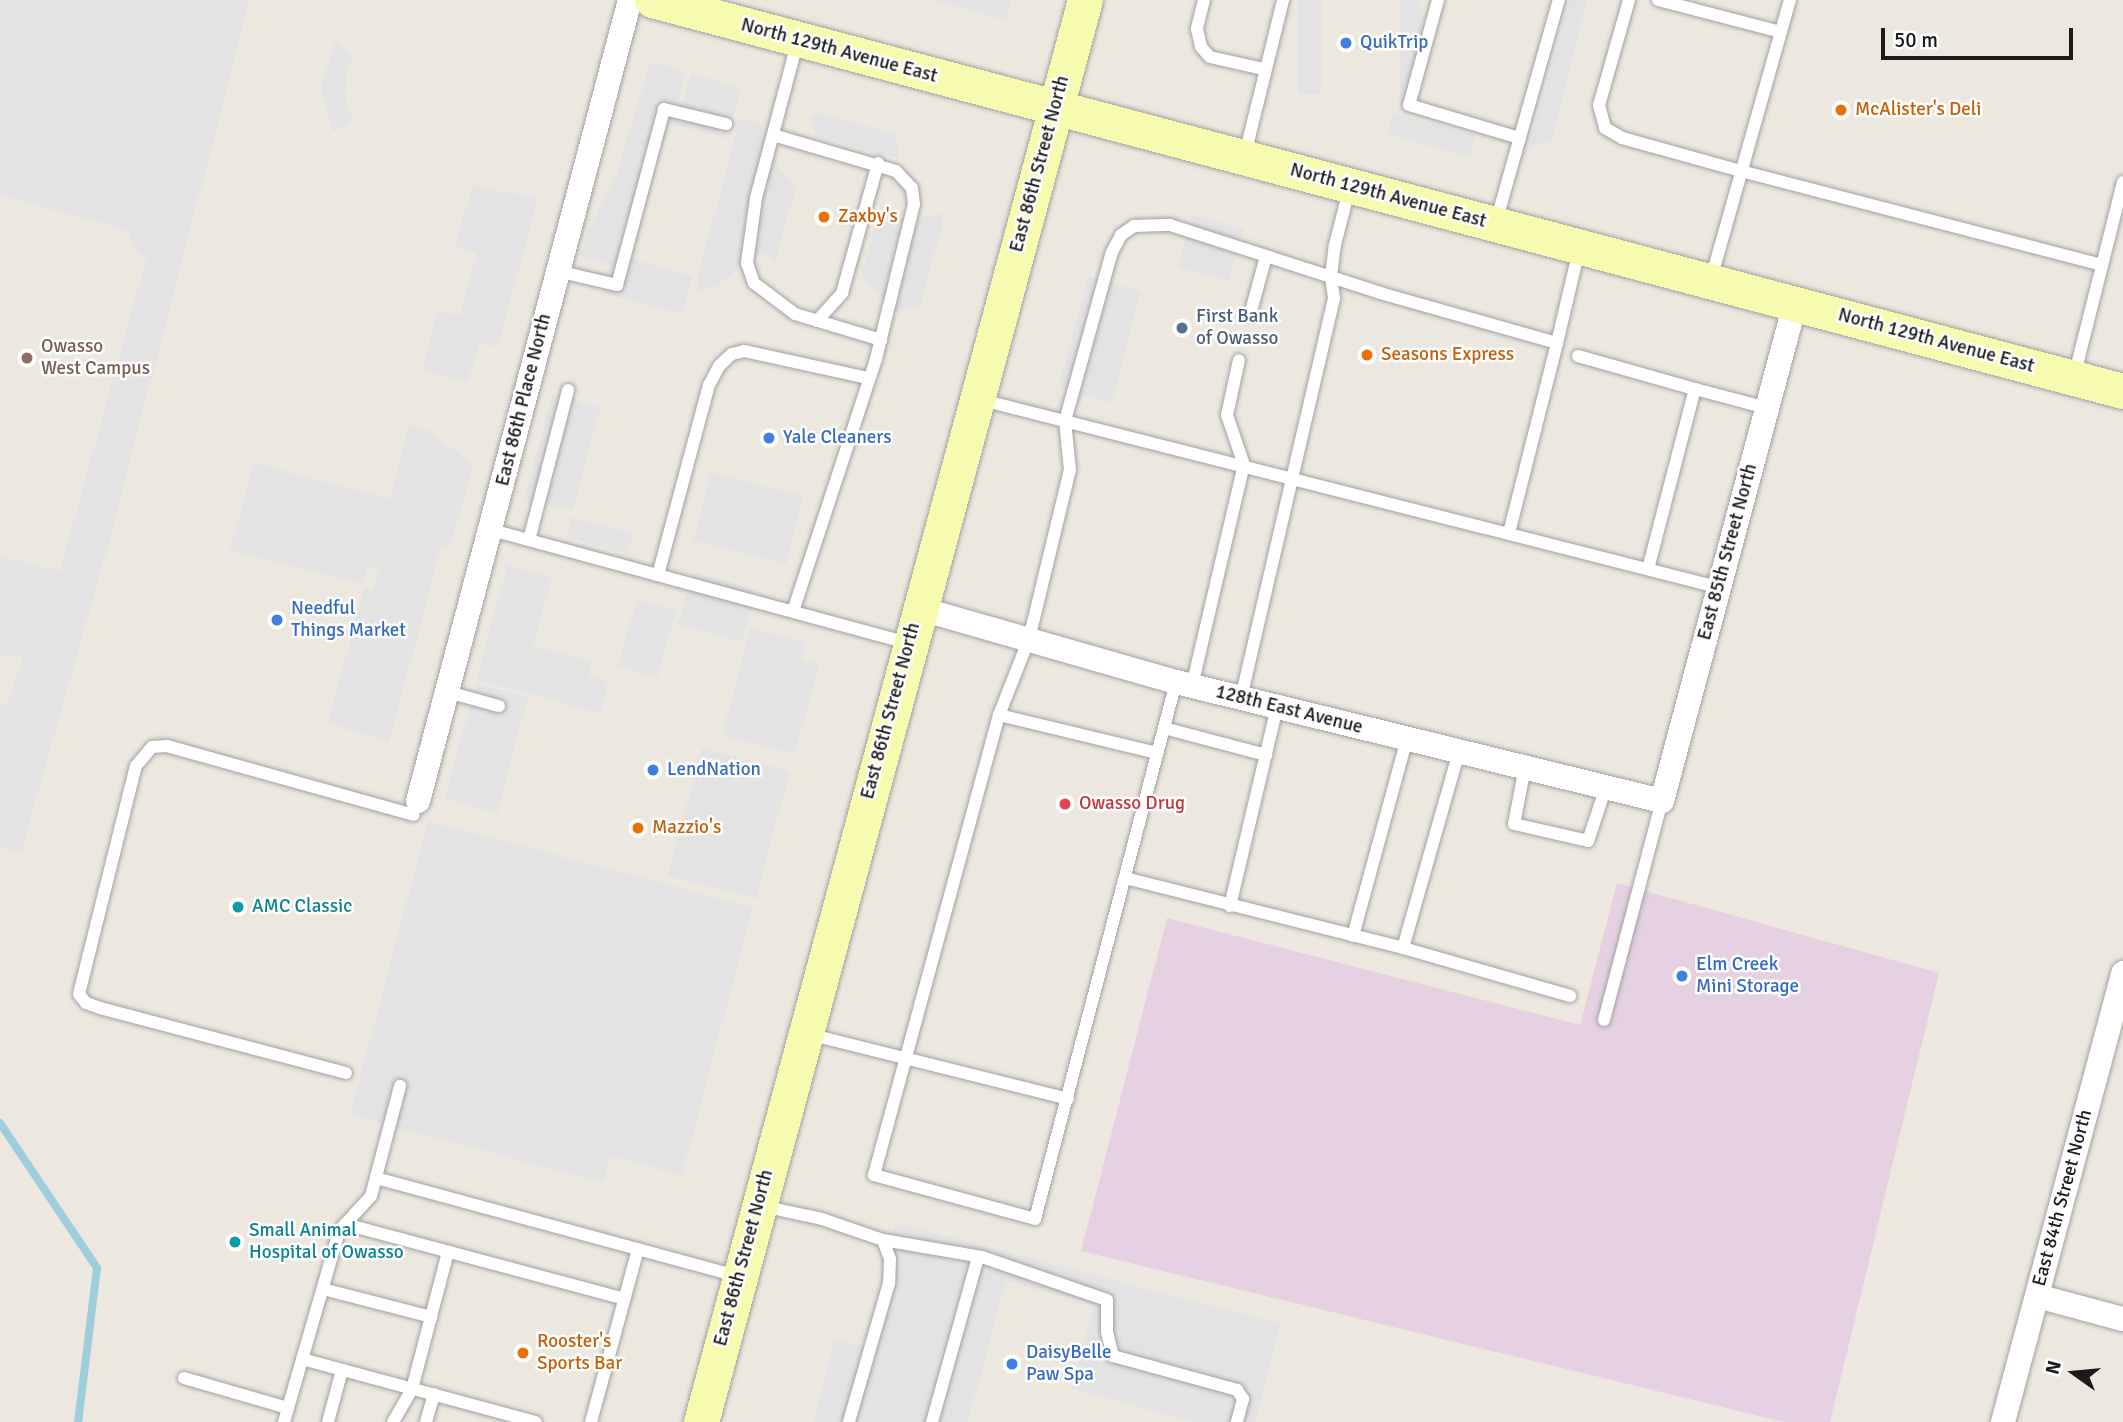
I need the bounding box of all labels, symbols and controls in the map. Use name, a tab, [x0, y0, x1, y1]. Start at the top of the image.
street label: North 129th Avenue East	[738, 14, 940, 88]
scale bar	[1885, 14, 2078, 58]
text: 50 m	[1894, 27, 1938, 53]
place label: QuikTrip	[1360, 32, 1428, 54]
marker: QuikTrip	[1338, 35, 1354, 51]
street label: East 86th Street North	[1005, 73, 1075, 255]
place label: McAlister's Deli	[1855, 99, 1982, 121]
marker: McAlister's Deli	[1833, 102, 1849, 118]
street label: North 129th Avenue East	[1287, 159, 1489, 233]
place label: Zaxby's	[838, 206, 898, 228]
marker: Zaxby's	[816, 209, 832, 225]
street label: North 129th Avenue East	[1835, 304, 2037, 378]
place label: First Bank of Owasso	[1196, 306, 1278, 350]
street label: East 86th Place North	[492, 311, 556, 489]
marker: First Bank of Owasso	[1174, 320, 1190, 336]
place label: Owasso West Campus	[41, 336, 150, 380]
place label: Seasons Express	[1381, 344, 1514, 366]
marker: Seasons Express	[1359, 347, 1375, 363]
marker: Owasso West Campus	[19, 350, 35, 366]
place label: Yale Cleaners	[783, 427, 892, 449]
marker: Yale Cleaners	[761, 430, 777, 446]
street label: East 85th Street North	[1693, 461, 1763, 643]
place label: Needful Things Market	[291, 598, 406, 642]
marker: Needful Things Market	[269, 612, 285, 628]
street label: East 86th Street North	[856, 620, 926, 802]
street label: 128th East Avenue	[1213, 681, 1365, 739]
place label: LendNation	[667, 759, 761, 781]
marker: LendNation	[645, 762, 661, 778]
place label: Owasso Drug	[1079, 793, 1185, 815]
marker: Owasso Drug	[1057, 796, 1073, 812]
place label: Mazzio's	[652, 817, 721, 839]
marker: Mazzio's	[630, 820, 646, 836]
place label: AMC Classic	[252, 896, 352, 918]
marker: AMC Classic	[230, 899, 246, 915]
place label: Elm Creek Mini Storage	[1696, 954, 1799, 998]
marker: Elm Creek Mini Storage	[1674, 968, 1690, 984]
street label: East 84th Street North	[2028, 1107, 2098, 1289]
street label: East 86th Street North	[709, 1167, 779, 1349]
place label: Small Animal Hospital of Owasso	[249, 1220, 404, 1264]
marker: Small Animal Hospital of Owasso	[227, 1234, 243, 1250]
place label: Rooster's Sports Bar	[537, 1331, 622, 1375]
north arrow	[2039, 1338, 2109, 1408]
place label: DaisyBelle Paw Spa	[1026, 1342, 1111, 1386]
marker: Rooster's Sports Bar	[515, 1345, 531, 1361]
marker: DaisyBelle Paw Spa	[1004, 1356, 1020, 1372]
text: N	[2040, 1358, 2067, 1377]

